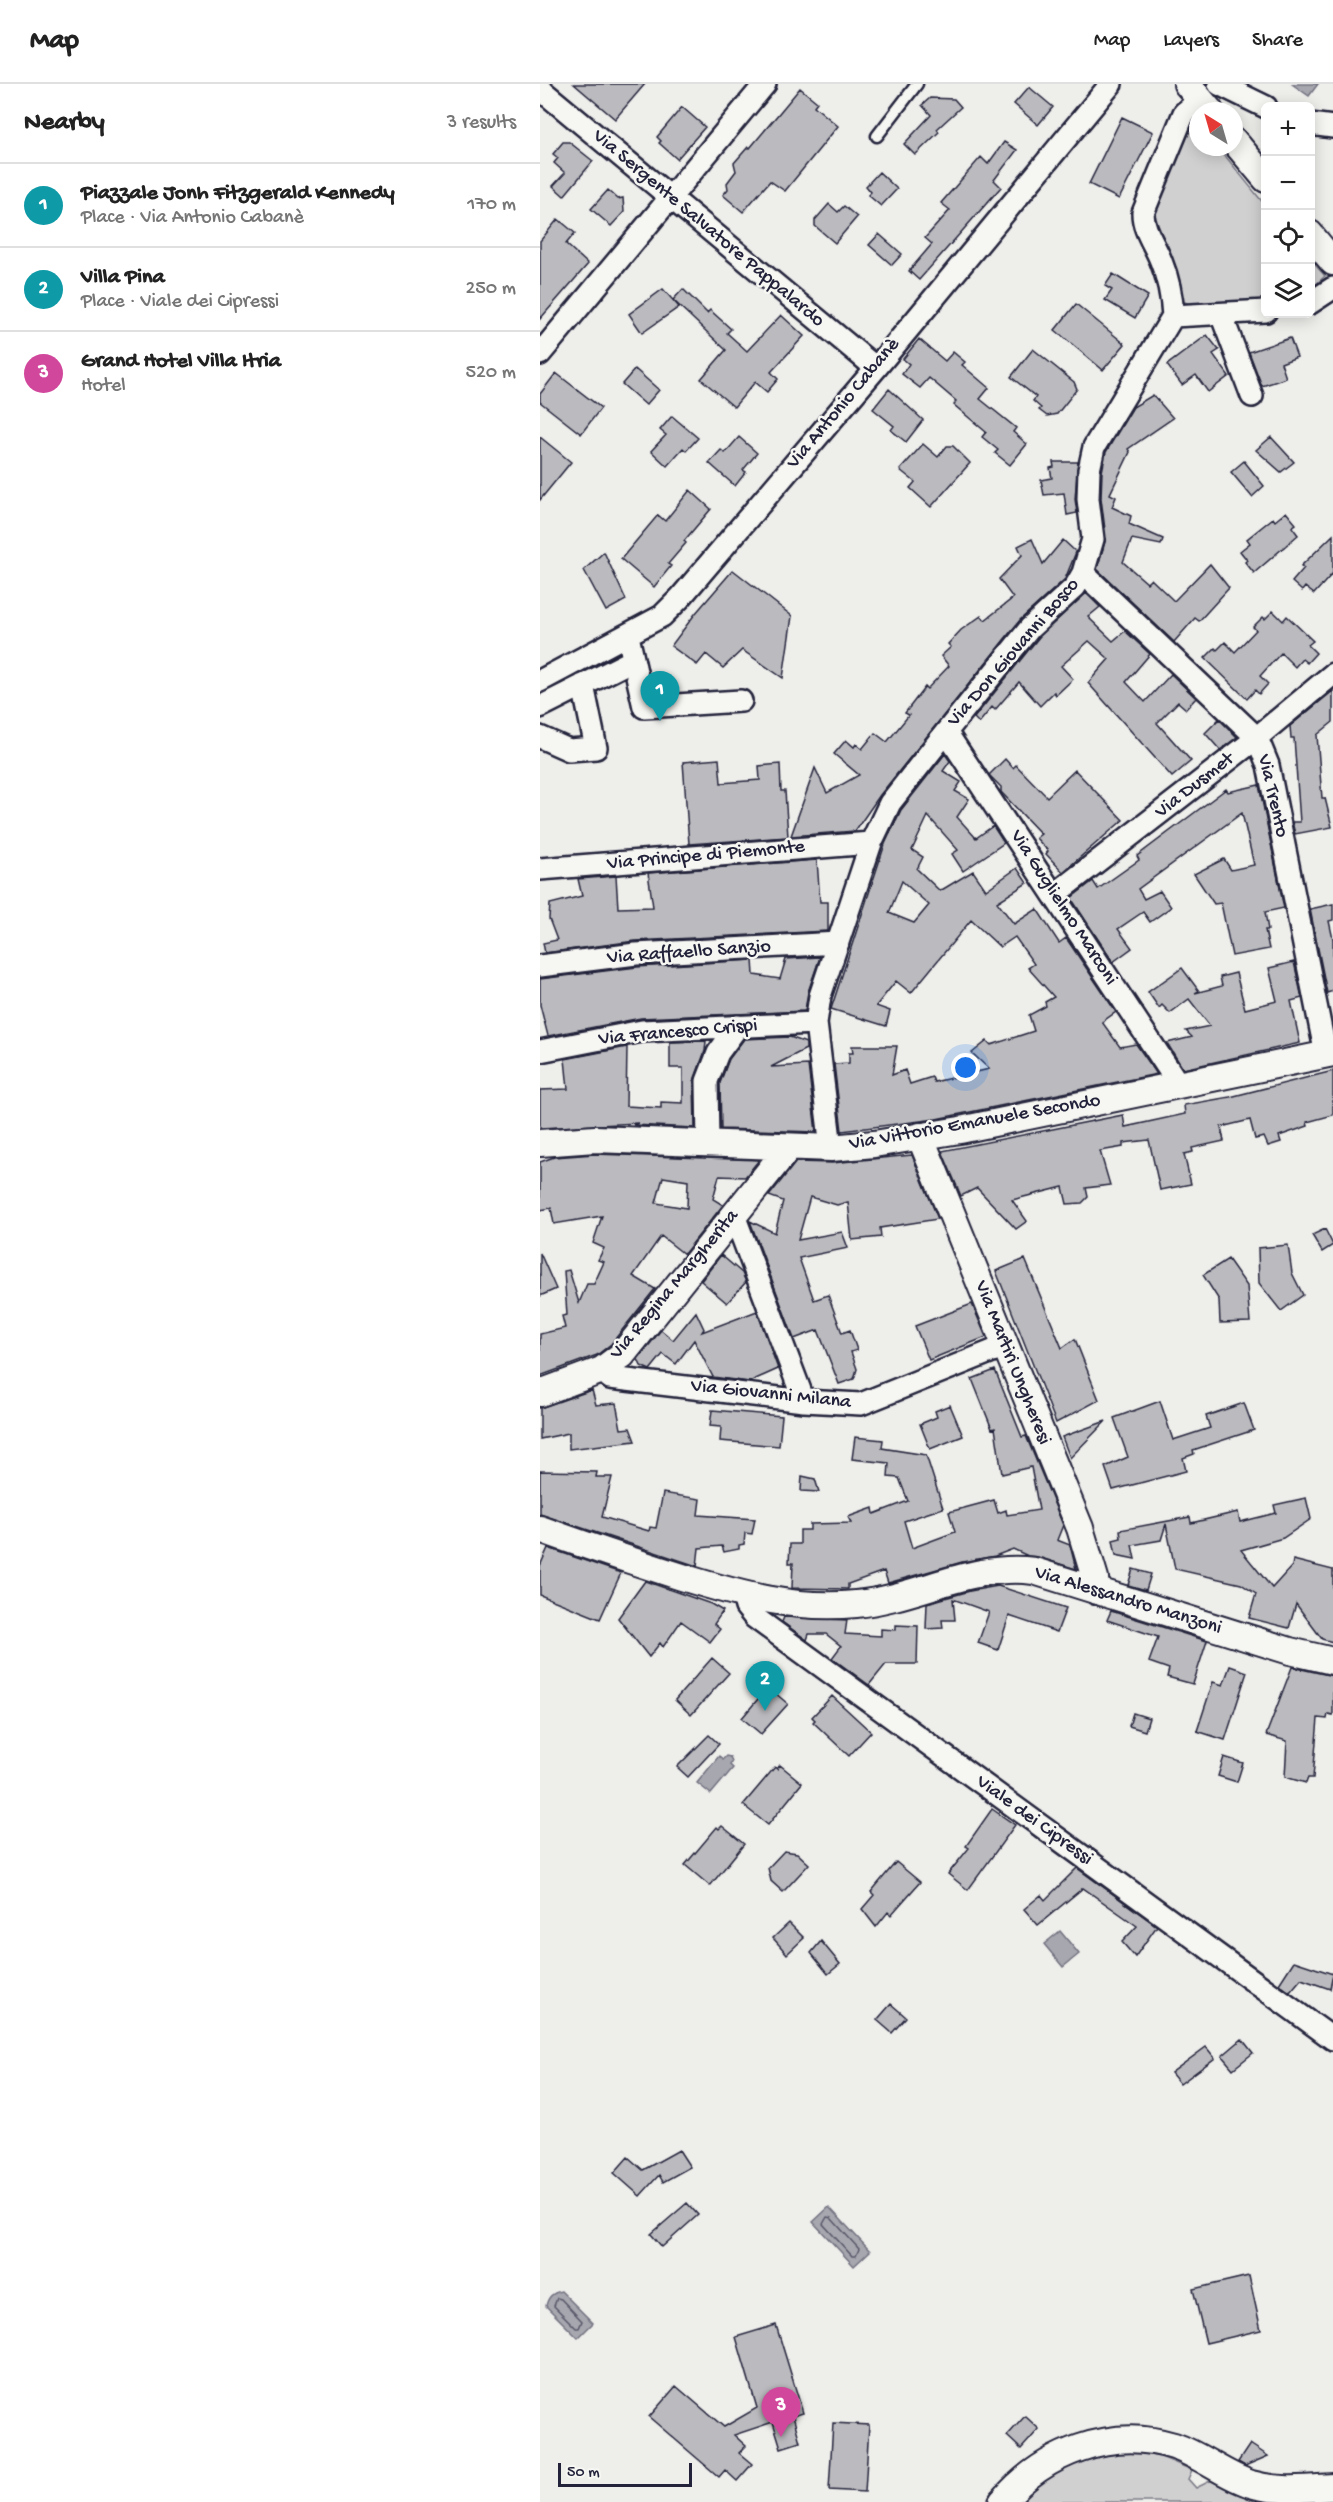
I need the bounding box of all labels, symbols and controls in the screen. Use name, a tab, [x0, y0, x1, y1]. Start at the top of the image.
text: Map	[30, 25, 79, 58]
text: Map	[1094, 29, 1130, 54]
text: Layers	[1163, 29, 1219, 54]
text: Share	[1252, 29, 1303, 54]
north arrow	[1189, 102, 1243, 156]
map controls	[1261, 102, 1315, 318]
button: +	[1261, 102, 1315, 156]
text: Nearby	[24, 108, 105, 139]
text: 3 results	[447, 112, 516, 135]
street label: Via Sergente Salvatore Pappalardo	[587, 125, 829, 333]
button: −	[1261, 156, 1315, 210]
text: Piazzale Jonh Fitzgerald Kennedy	[81, 181, 395, 207]
text: 1	[39, 194, 48, 217]
text: 170 m	[467, 194, 516, 217]
text: Place · Via Antonio Cabanè	[81, 207, 304, 230]
button: locate	[1261, 210, 1315, 264]
button: layers	[1261, 264, 1315, 318]
text: Villa Pina	[81, 265, 165, 291]
text: 2	[39, 278, 48, 301]
text: 250 m	[465, 278, 516, 301]
text: Place · Viale dei Cipressi	[81, 291, 279, 314]
street label: Via Antonio Cabanè	[782, 333, 906, 475]
text: Grand Hotel Villa Itria	[81, 349, 281, 375]
text: 3	[38, 362, 49, 385]
text: 520 m	[465, 362, 516, 385]
text: Hotel	[81, 375, 126, 398]
street label: Via Don Giovanni Bosco	[943, 574, 1085, 733]
pin: 1	[640, 672, 680, 721]
street label: Via Dusmet	[1150, 747, 1240, 825]
street label: Via Trento	[1251, 751, 1293, 840]
street label: Via Guglielmo Marconi	[1004, 825, 1122, 990]
street label: Via Principe di Piemonte	[605, 836, 806, 876]
street label: Via Raffaello Sanzio	[605, 936, 772, 970]
street label: Via Francesco Crispi	[597, 1015, 758, 1051]
your location	[951, 1053, 980, 1082]
street label: Via Vittorio Emanuele Secondo	[847, 1090, 1102, 1157]
street label: Via Regina Margherita	[605, 1205, 745, 1365]
street label: Via Martiri Ungheresi	[968, 1277, 1055, 1448]
street label: Via Giovanni Milana	[689, 1375, 853, 1415]
street label: Via Alessandro Manzoni	[1031, 1561, 1224, 1640]
pin: 2	[746, 1662, 784, 1711]
street label: Viale dei Cipressi	[970, 1770, 1097, 1871]
pin: 3	[762, 2388, 800, 2437]
scale bar	[558, 2460, 692, 2488]
text: 50 m	[567, 2464, 600, 2483]

